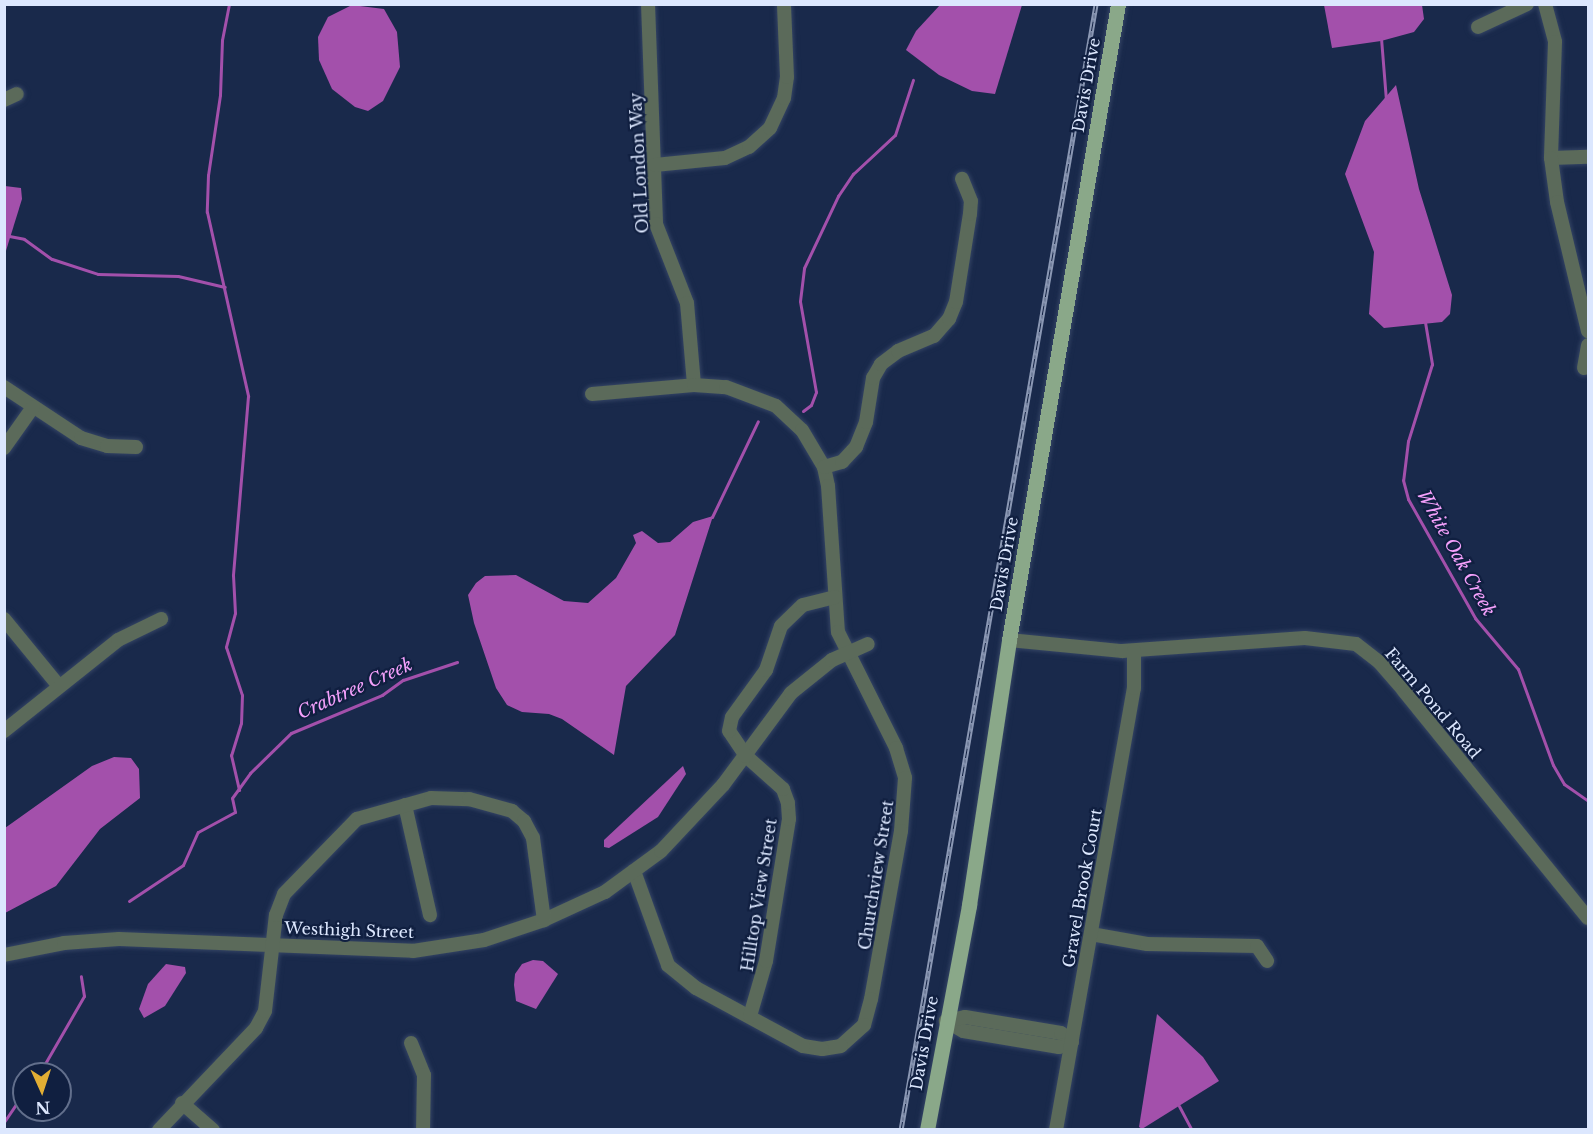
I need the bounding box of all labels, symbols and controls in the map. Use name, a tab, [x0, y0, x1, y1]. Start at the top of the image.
street label: Davis Drive	[1068, 36, 1104, 134]
street label: Old London Way	[626, 92, 652, 234]
water label: White Oak Creek	[1412, 486, 1500, 620]
street label: Davis Drive	[986, 515, 1022, 613]
street label: Farm Pond Road	[1381, 644, 1485, 762]
water label: Crabtree Creek	[294, 654, 416, 724]
street label: Churchview Street	[855, 799, 897, 951]
street label: Gravel Brook Court	[1059, 807, 1105, 969]
street label: Hilltop View Street	[737, 817, 781, 973]
street label: Westhigh Street	[284, 918, 414, 942]
street label: Davis Drive	[906, 994, 942, 1092]
north arrow	[12, 1062, 72, 1122]
text: N	[35, 1098, 51, 1118]

